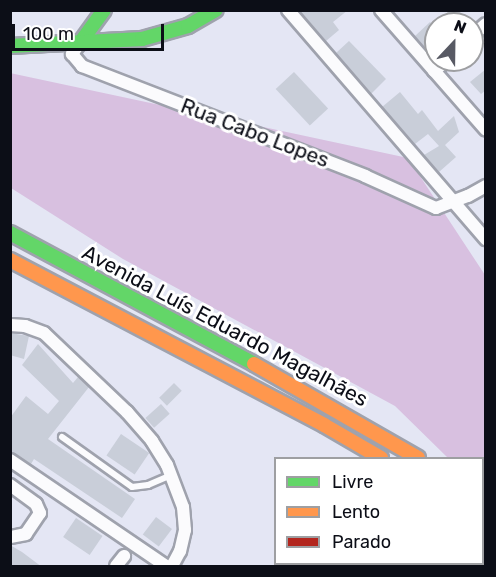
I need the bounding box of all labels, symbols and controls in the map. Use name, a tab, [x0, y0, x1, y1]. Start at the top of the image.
scale bar	[15, 12, 166, 50]
north arrow	[424, 12, 484, 72]
text: N	[451, 16, 469, 38]
text: 100 m	[23, 23, 74, 45]
street label: Rua Cabo Lopes	[177, 93, 333, 173]
street label: Avenida Luís Eduardo Magalhães	[78, 240, 372, 412]
legend	[274, 457, 484, 565]
text: Livre	[332, 471, 373, 493]
text: Lento	[332, 501, 380, 523]
text: Parado	[332, 531, 391, 553]

